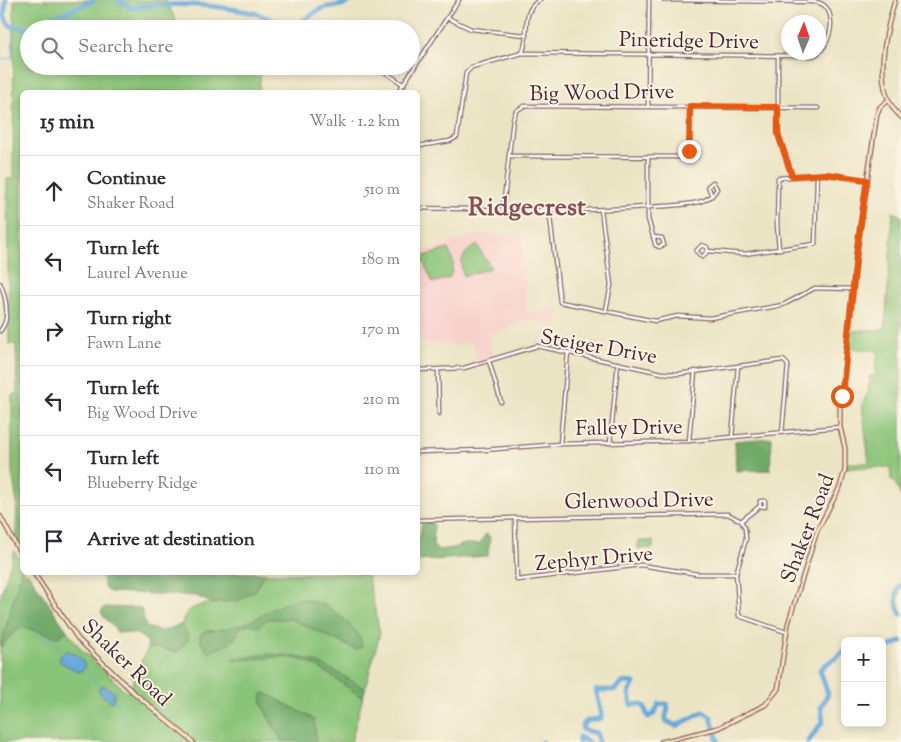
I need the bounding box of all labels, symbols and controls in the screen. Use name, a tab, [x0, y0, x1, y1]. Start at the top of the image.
north arrow	[781, 15, 826, 60]
search box	[20, 20, 420, 75]
street label: Pineridge Drive	[619, 26, 759, 58]
icon: search	[38, 34, 66, 62]
text: Search here	[78, 34, 173, 61]
street label: Big Wood Drive	[529, 78, 675, 110]
text: 15 min	[40, 108, 95, 138]
text: Walk · 1.2 km	[309, 111, 400, 134]
route end	[678, 140, 701, 163]
text: Continue	[87, 166, 166, 193]
icon: ahead	[40, 177, 68, 205]
text: 510 m	[364, 179, 400, 202]
district label: Ridgecrest	[468, 190, 586, 227]
text: Shaker Road	[87, 193, 175, 216]
text: Turn left	[87, 236, 159, 263]
icon: left	[40, 247, 68, 275]
text: 180 m	[361, 249, 400, 272]
text: Laurel Avenue	[87, 263, 188, 286]
text: Turn right	[87, 306, 171, 333]
icon: right	[40, 317, 68, 345]
text: 170 m	[362, 319, 400, 342]
street label: Steiger Drive	[538, 323, 659, 373]
text: Fawn Lane	[87, 333, 161, 356]
text: Turn left	[87, 376, 159, 403]
route start	[831, 385, 854, 408]
icon: left	[40, 387, 68, 415]
text: 210 m	[362, 389, 400, 412]
text: Big Wood Drive	[87, 403, 197, 426]
street label: Falley Drive	[575, 413, 683, 445]
text: Turn left	[87, 446, 159, 473]
icon: left	[40, 457, 68, 485]
text: 110 m	[364, 459, 400, 482]
street label: Shaker Road	[774, 470, 844, 588]
text: Blueberry Ridge	[87, 473, 197, 496]
street label: Glenwood Drive	[564, 486, 714, 518]
icon: arrive	[40, 527, 68, 555]
text: Arrive at destination	[87, 527, 255, 554]
street label: Zephyr Drive	[534, 540, 654, 580]
street label: Shaker Road	[74, 613, 177, 714]
map controls	[841, 637, 886, 727]
button: +	[841, 637, 886, 682]
button: −	[841, 682, 886, 727]

